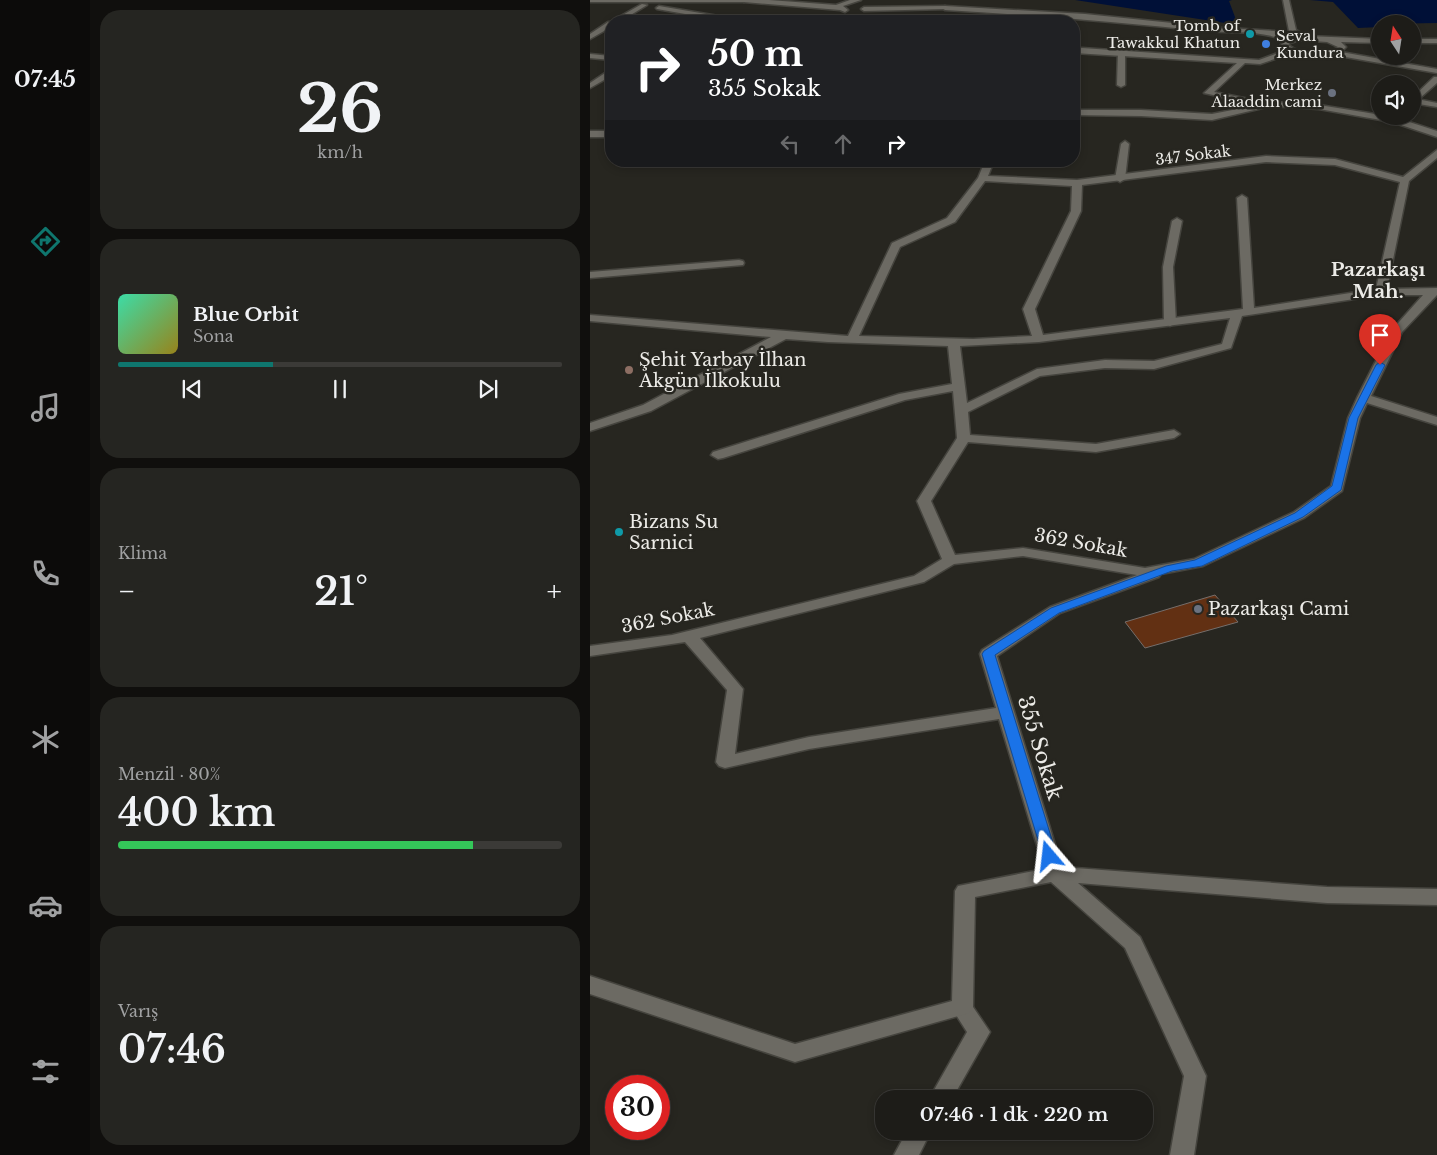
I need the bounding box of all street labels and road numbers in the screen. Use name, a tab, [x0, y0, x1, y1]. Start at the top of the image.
street label: 347 Sokak	[1154, 141, 1233, 169]
street label: 362 Sokak	[1033, 524, 1129, 562]
street label: 362 Sokak	[620, 598, 716, 638]
street label: 355 Sokak	[1012, 693, 1068, 803]

